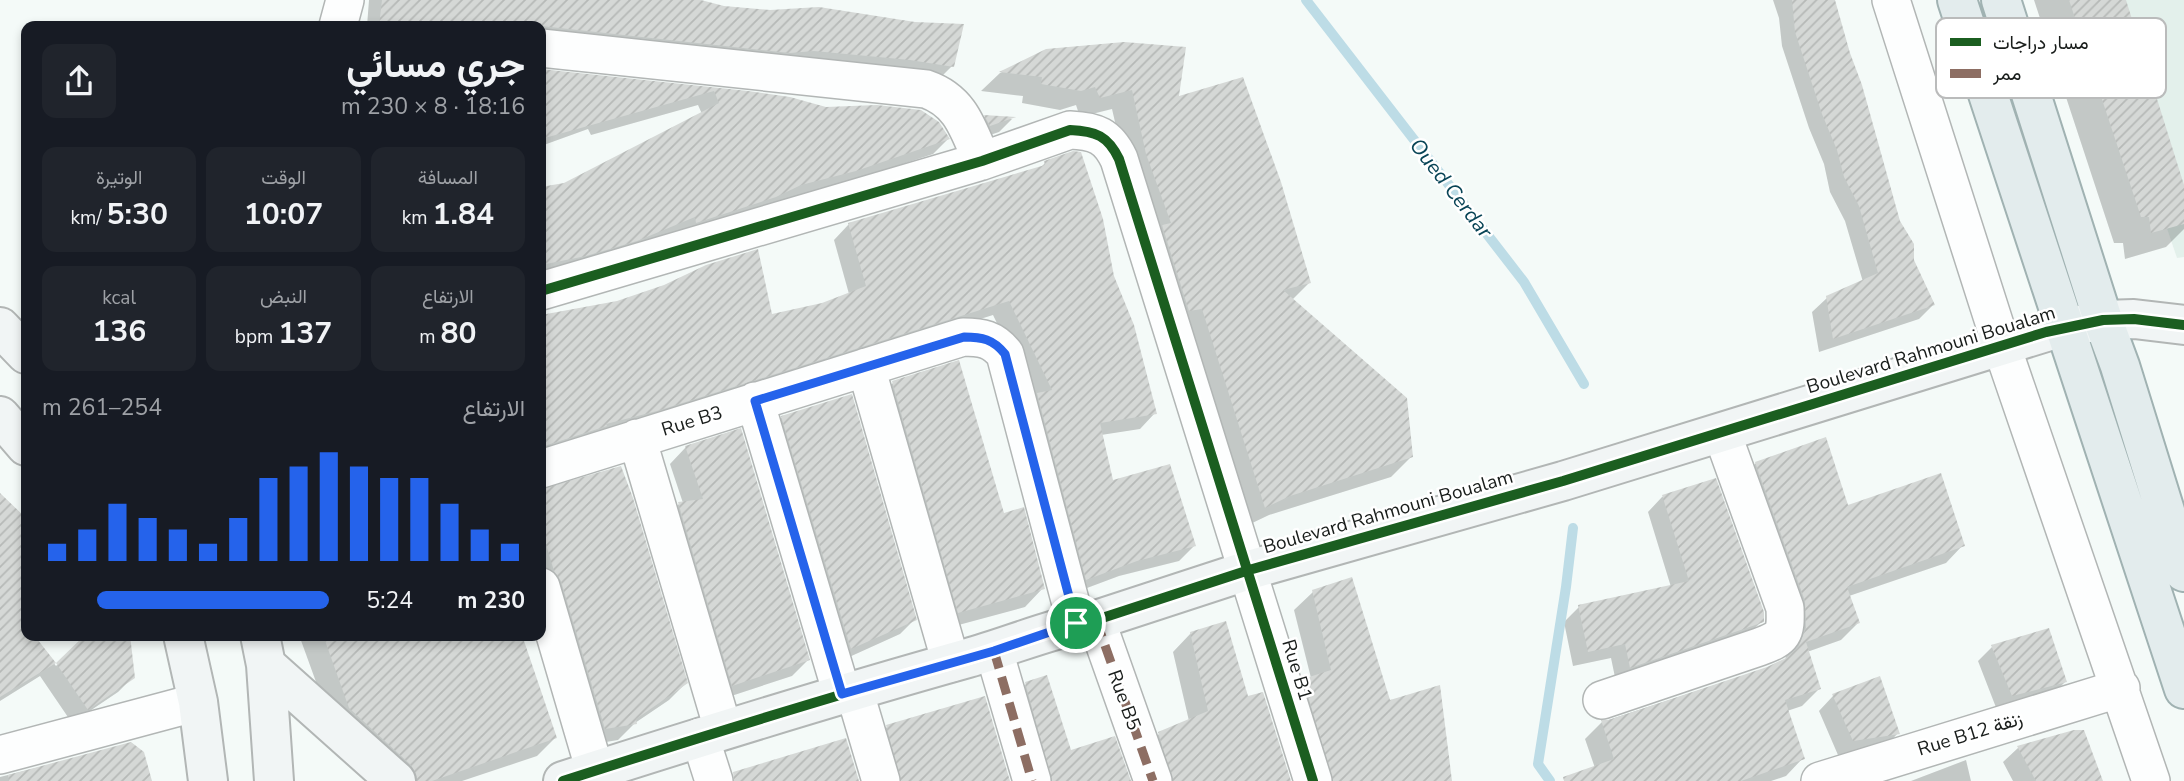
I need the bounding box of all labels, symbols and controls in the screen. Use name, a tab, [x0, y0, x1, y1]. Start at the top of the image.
legend	[1936, 18, 2166, 98]
text: مسار دراجات	[1993, 30, 2089, 56]
text: جري مسائي	[346, 39, 525, 90]
button: share	[42, 44, 116, 118]
text: ممر	[1992, 61, 2021, 87]
text: 18:16 · 8 × 230 m	[341, 91, 525, 122]
water label: Oued Cerdar	[1403, 132, 1499, 244]
text: الوتيرة	[96, 165, 142, 191]
text: الوقت	[261, 165, 306, 191]
text: المسافة	[418, 165, 478, 191]
text: 5:30	[106, 194, 168, 235]
text: 10:07	[244, 194, 323, 235]
text: 1.84	[432, 194, 494, 235]
text: /km	[70, 205, 106, 231]
text: km	[402, 205, 432, 231]
text: النبض	[260, 284, 307, 310]
text: الارتفاع	[422, 284, 474, 310]
text: kcal	[102, 285, 136, 311]
street label: Boulevard Rahmouni Boualam	[1803, 300, 2059, 400]
text: 136	[92, 311, 146, 352]
text: 137	[278, 313, 332, 354]
text: 80	[440, 313, 476, 354]
text: bpm	[235, 324, 278, 350]
text: m	[419, 324, 440, 350]
text: 254–261 m	[42, 392, 162, 423]
text: الارتفاع	[463, 393, 525, 424]
street label: Rue B3	[658, 399, 726, 443]
street label: Boulevard Rahmouni Boualam	[1260, 464, 1516, 560]
text: 5:24	[366, 585, 413, 616]
text: 230 m	[457, 585, 525, 616]
pin	[1046, 593, 1106, 653]
icon: arrive	[1057, 604, 1095, 642]
street label: Rue B1	[1275, 636, 1319, 704]
street label: Rue B5	[1101, 666, 1147, 734]
street label: Rue B12 زنقة	[1914, 706, 2026, 762]

